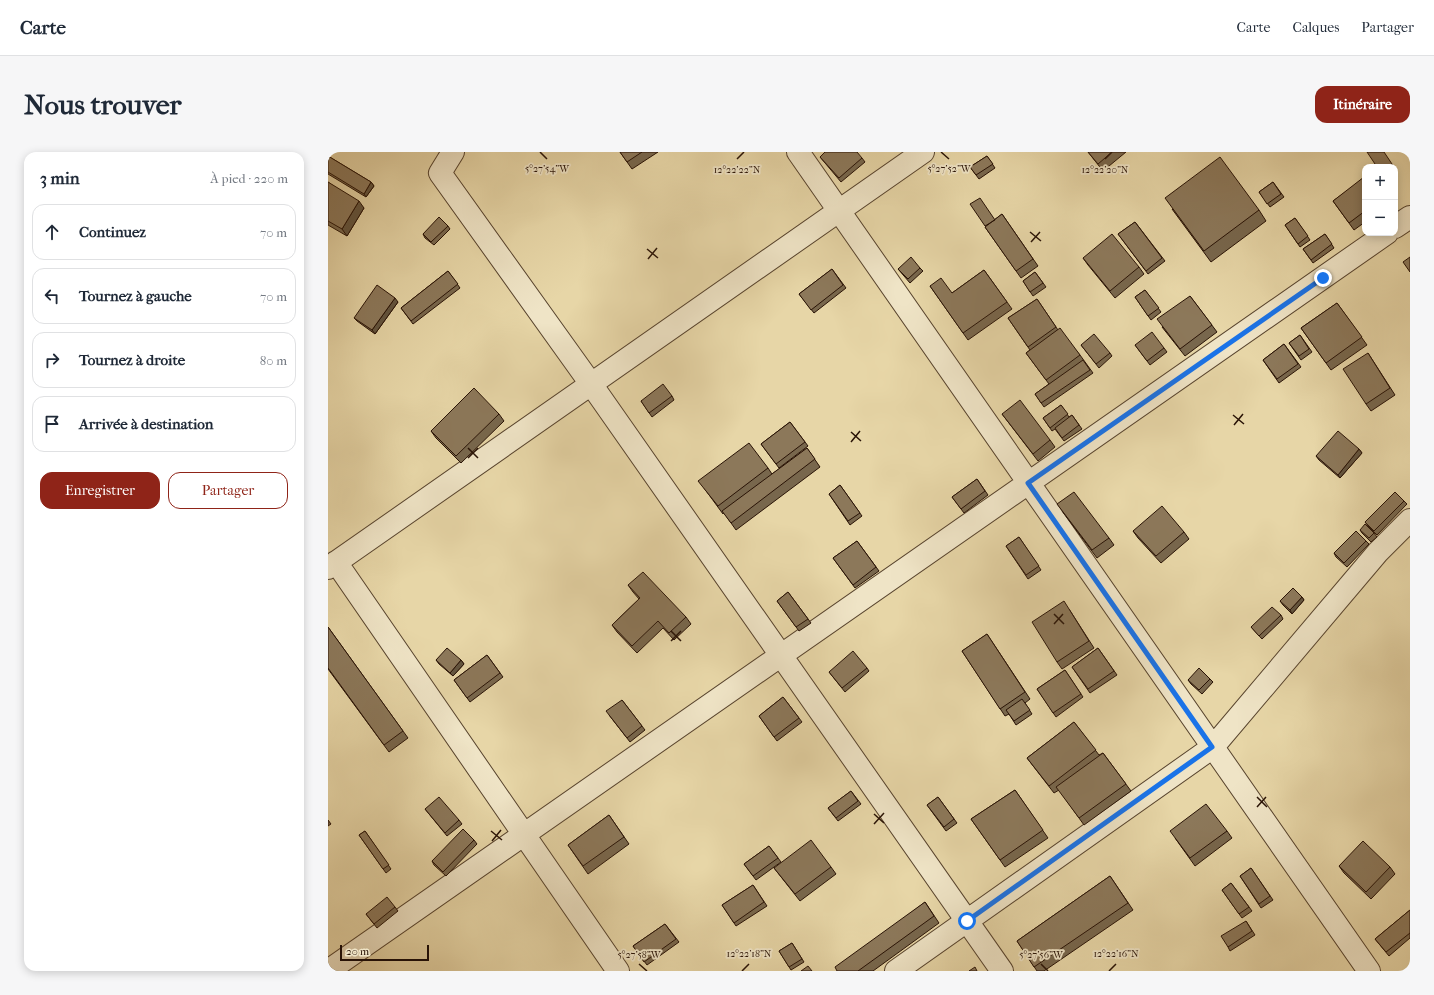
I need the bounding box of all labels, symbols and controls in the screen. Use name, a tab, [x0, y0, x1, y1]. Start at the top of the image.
text: Carte	[20, 17, 66, 39]
text: Carte	[1237, 19, 1270, 36]
text: Calques	[1292, 19, 1339, 36]
text: Partager	[1361, 19, 1414, 36]
button: Itinéraire	[1315, 86, 1410, 123]
text: Nous trouver	[24, 88, 181, 121]
text: 5°27'54"W	[525, 163, 570, 175]
text: 5°27'52"W	[927, 163, 972, 175]
text: 12°22'22"N	[714, 164, 761, 176]
text: 12°22'20"N	[1082, 164, 1129, 176]
map controls	[1362, 164, 1398, 236]
button: +	[1362, 164, 1398, 200]
text: 3 min	[40, 168, 80, 188]
text: À pied · 220 m	[210, 171, 288, 186]
button: −	[1362, 200, 1398, 236]
icon: ahead	[41, 221, 63, 243]
text: Continuez	[79, 223, 146, 241]
text: 70 m	[260, 225, 287, 240]
route end	[1314, 269, 1332, 287]
icon: left	[41, 285, 63, 307]
text: Tournez à gauche	[79, 287, 192, 305]
text: 70 m	[260, 289, 287, 304]
icon: right	[41, 349, 63, 371]
text: Tournez à droite	[79, 351, 185, 369]
text: 80 m	[260, 353, 287, 368]
icon: arrive	[41, 413, 63, 435]
text: Arrivée à destination	[79, 415, 214, 433]
button: Enregistrer	[40, 472, 160, 509]
button: Partager	[168, 472, 288, 509]
route start	[958, 912, 976, 930]
scale bar	[340, 943, 429, 962]
text: 20 m	[346, 945, 369, 958]
text: 12°22'18"N	[727, 948, 772, 960]
text: 12°22'16"N	[1093, 948, 1139, 960]
text: 5°27'58"W	[617, 949, 662, 961]
text: 5°27'56"W	[1019, 949, 1064, 961]

